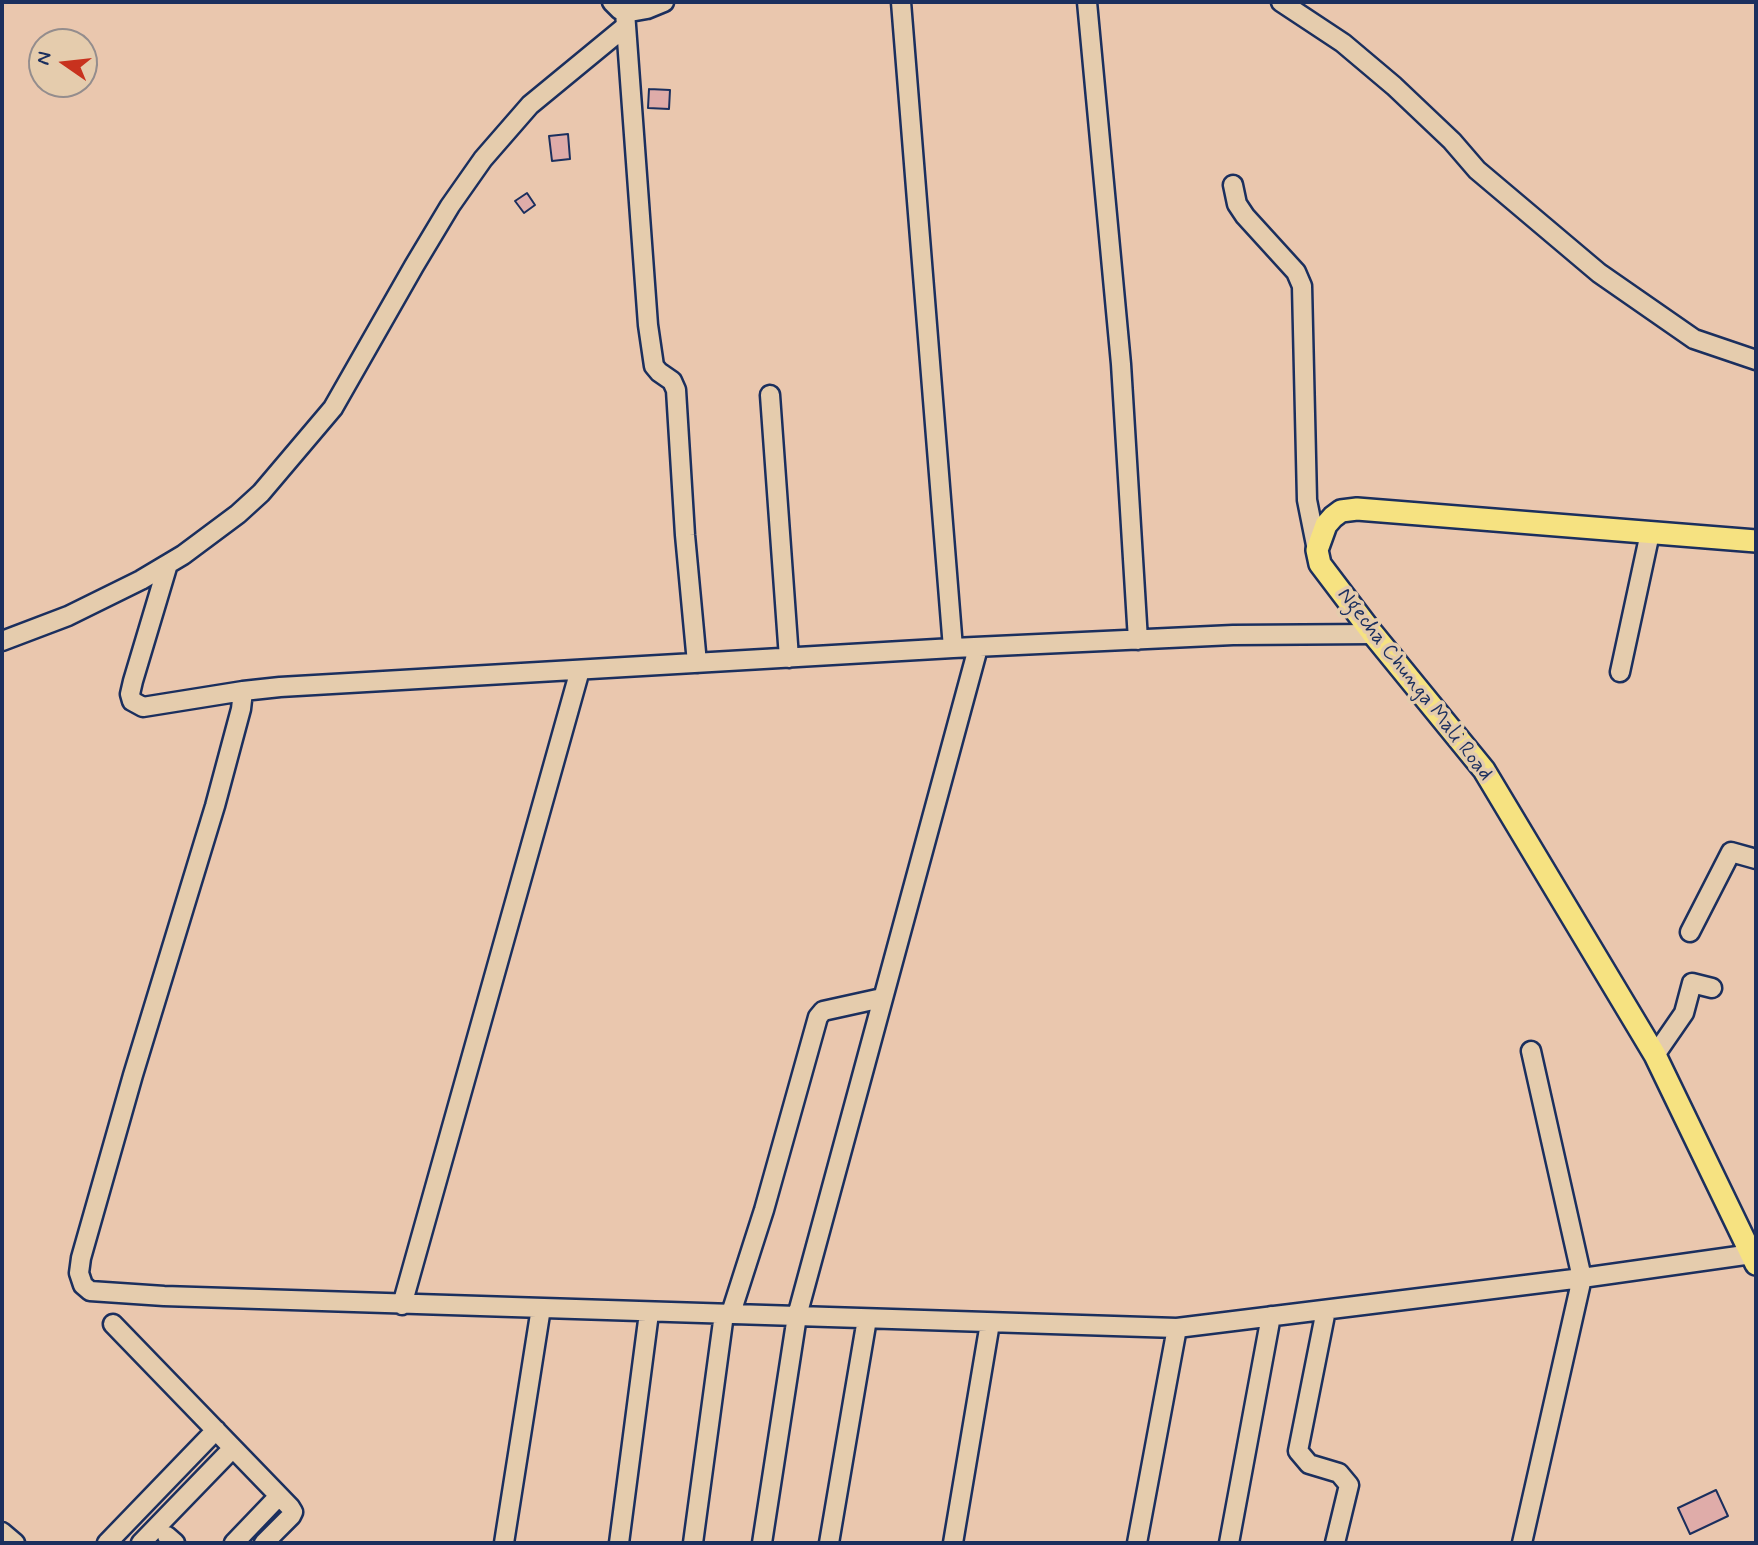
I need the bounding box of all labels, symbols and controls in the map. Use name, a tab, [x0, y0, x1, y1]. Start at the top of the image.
north arrow	[28, 28, 98, 98]
text: N	[30, 49, 58, 67]
street label: Ngecha Chunga Mali Road	[1331, 584, 1497, 786]

